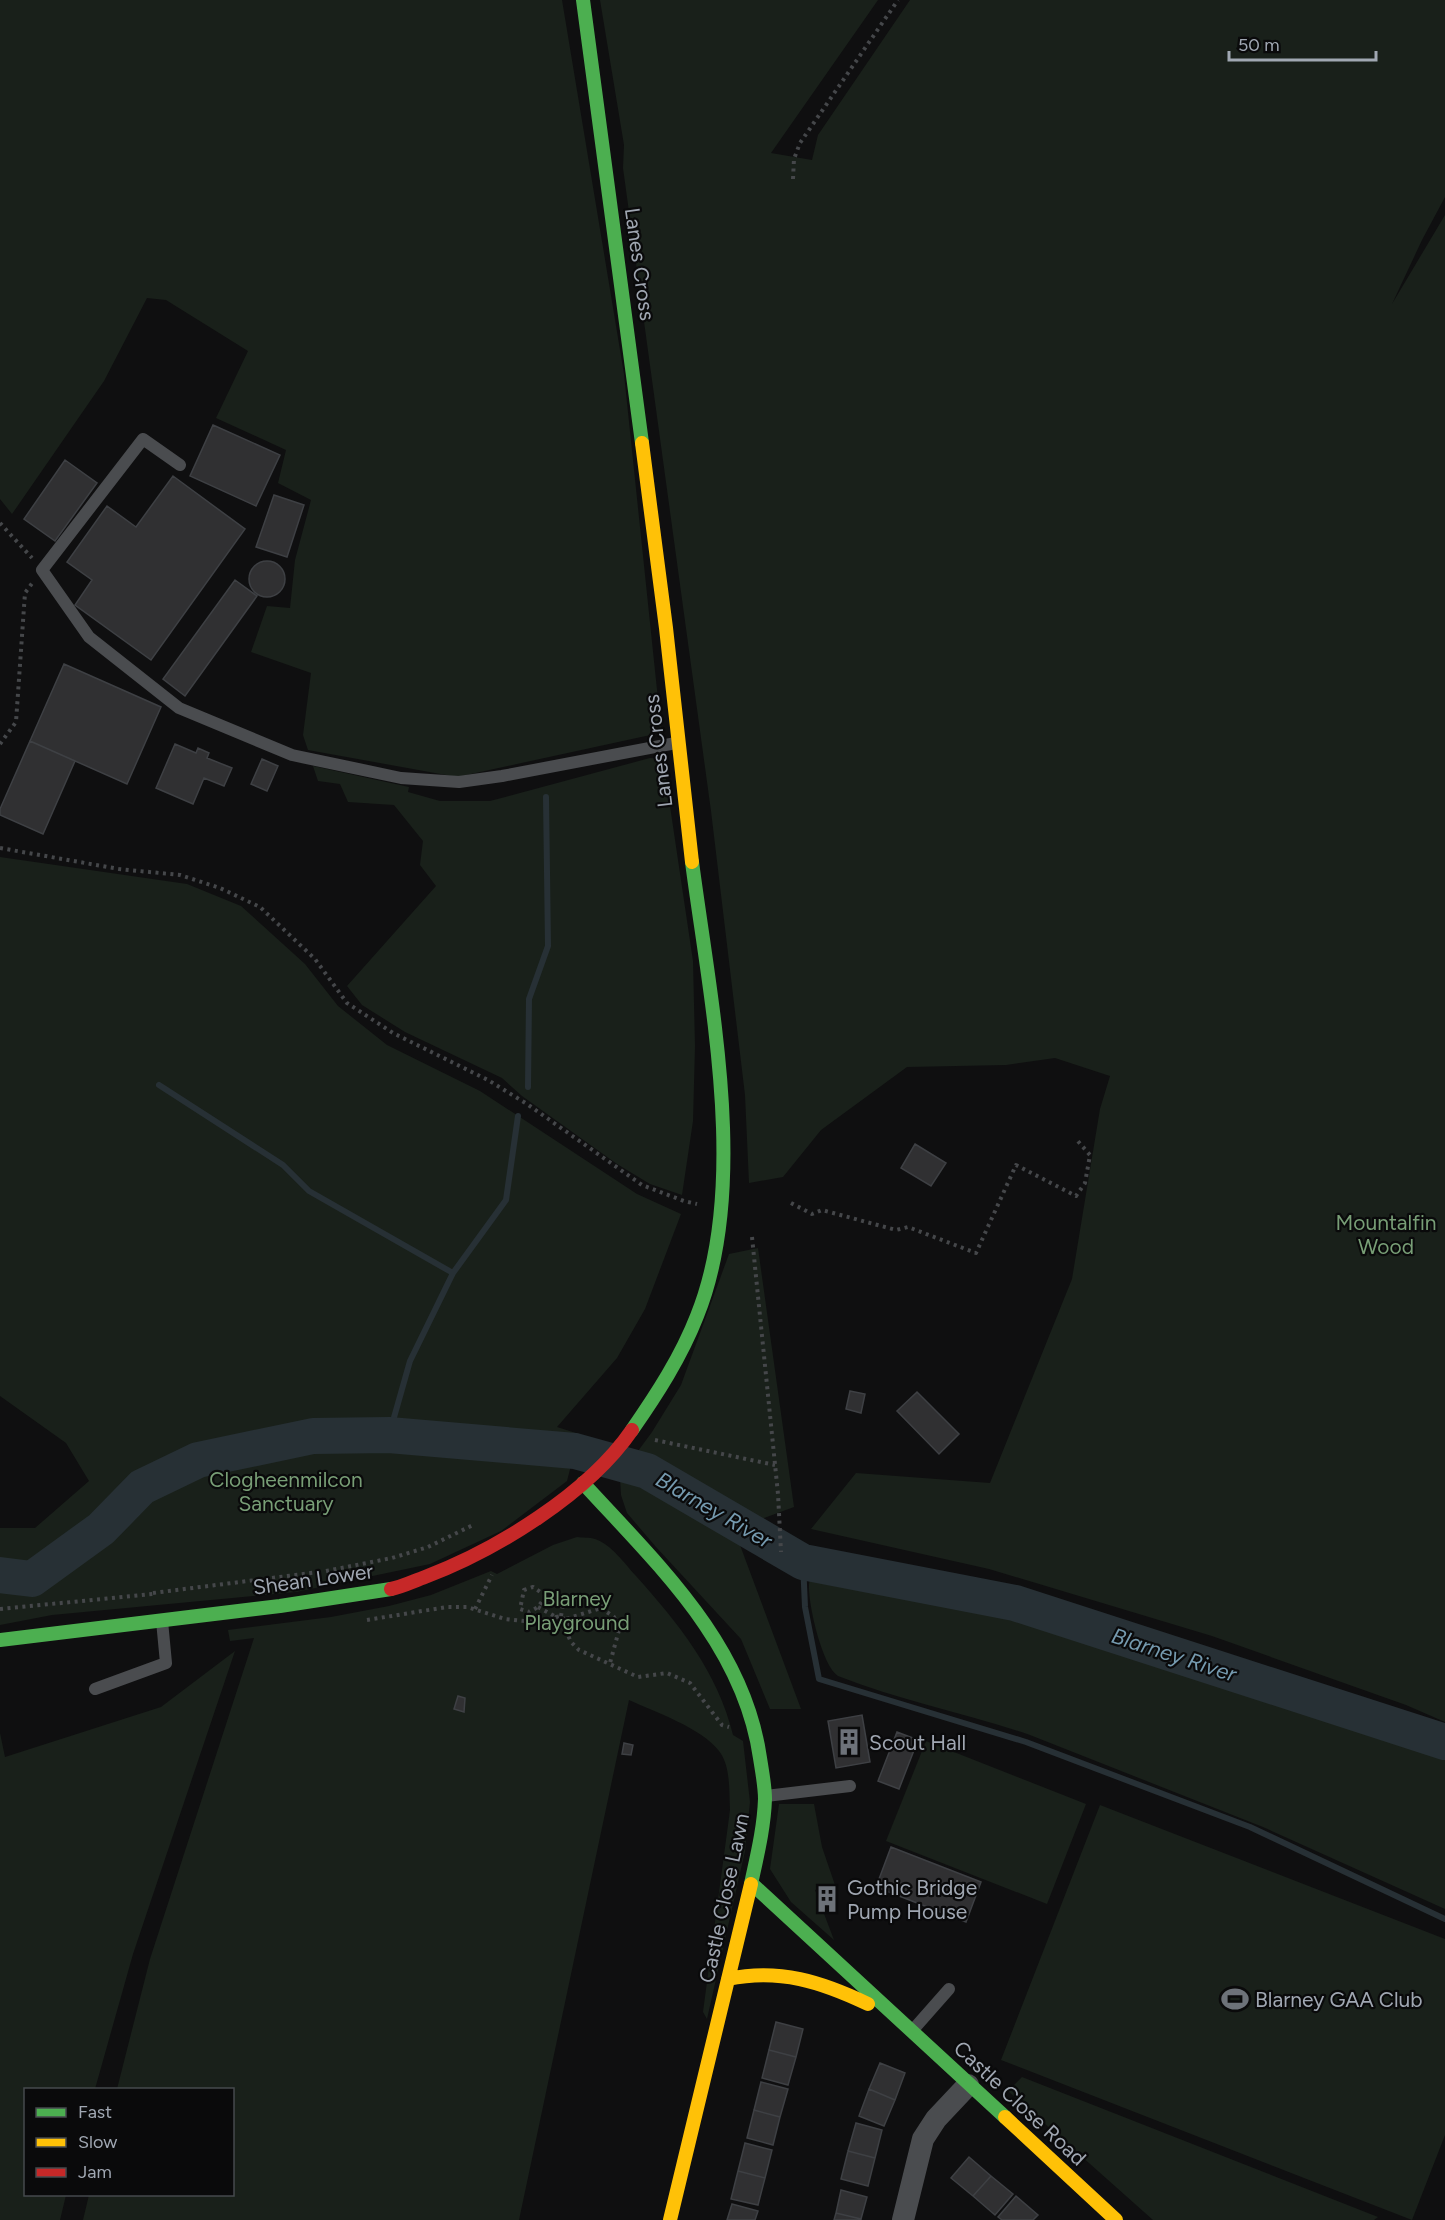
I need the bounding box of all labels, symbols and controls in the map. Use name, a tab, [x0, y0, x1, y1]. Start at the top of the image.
scale bar	[1229, 24, 1376, 62]
text: 50 m	[1238, 34, 1280, 56]
street label: Lanes Cross	[620, 206, 660, 322]
street label: Lanes Cross	[639, 693, 677, 809]
park label: Mountalfin Wood	[1336, 1210, 1436, 1259]
water label: Blarney River	[651, 1466, 778, 1555]
park label: Clogheenmilcon Sanctuary	[209, 1467, 363, 1516]
street label: Shean Lower	[251, 1558, 375, 1600]
park label: Blarney Playground	[524, 1586, 630, 1635]
water label: Blarney River	[1108, 1622, 1241, 1688]
building icon: Scout Hall	[834, 1727, 864, 1757]
place label: Scout Hall	[869, 1730, 966, 1755]
street label: Castle Close Lawn	[694, 1811, 754, 1985]
place label: Gothic Bridge Pump House	[847, 1875, 977, 1924]
building icon: Gothic Bridge Pump House	[812, 1884, 842, 1914]
sports icon: Blarney GAA Club	[1220, 1984, 1250, 2014]
place label: Blarney GAA Club	[1255, 1987, 1423, 2012]
street label: Castle Close Road	[949, 2035, 1091, 2171]
legend	[24, 2088, 234, 2196]
text: Fast	[78, 2101, 112, 2123]
text: Slow	[78, 2131, 117, 2153]
text: Jam	[78, 2161, 112, 2183]

